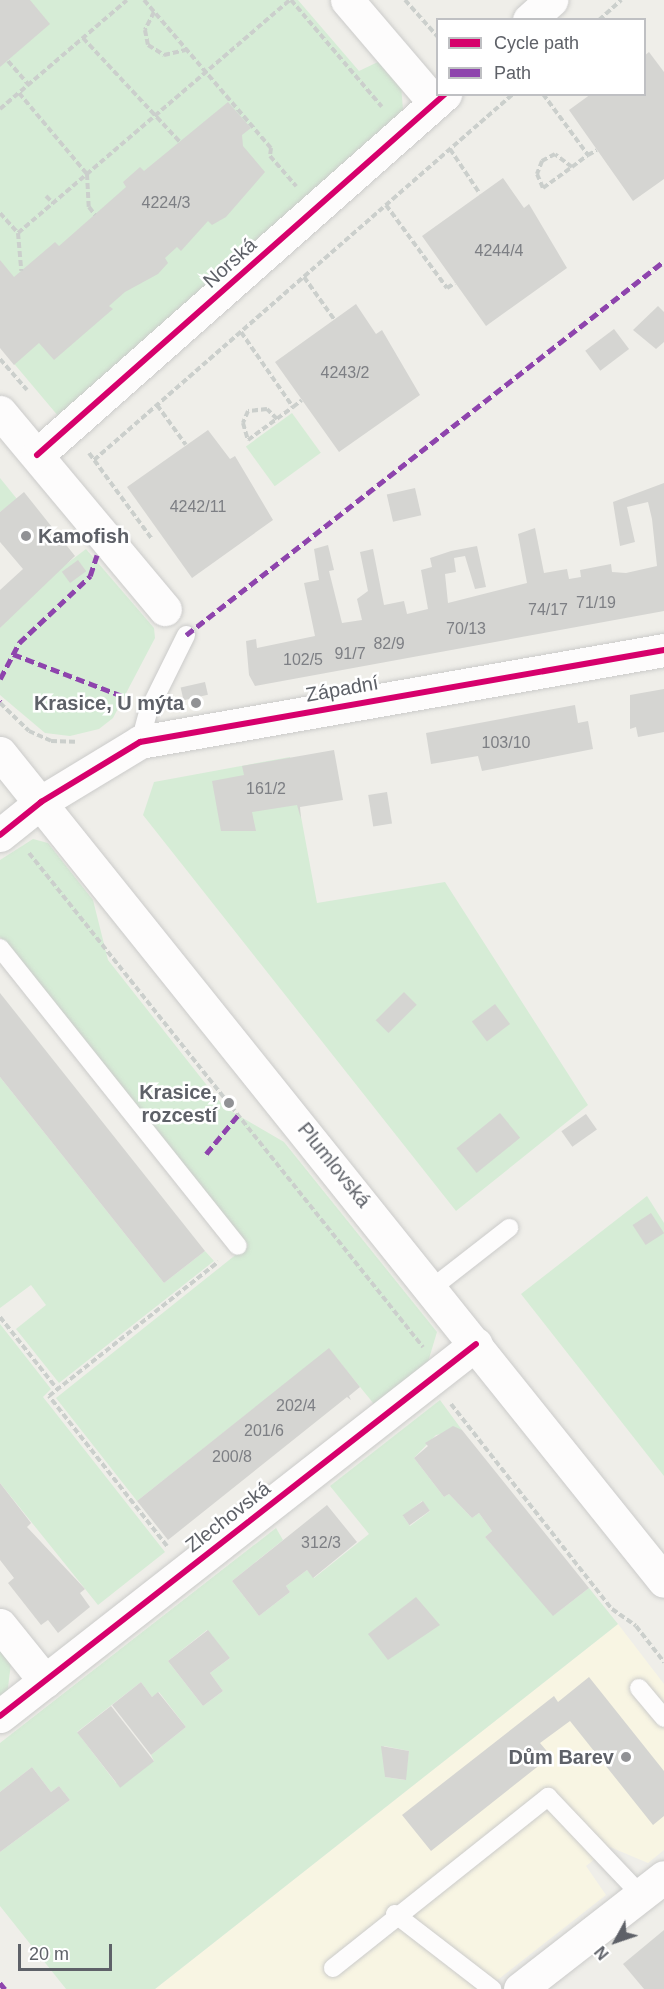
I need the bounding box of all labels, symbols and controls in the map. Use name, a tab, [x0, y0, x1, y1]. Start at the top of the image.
legend	[436, 18, 646, 96]
text: Cycle path	[494, 33, 579, 53]
text: Path	[494, 63, 531, 83]
house number: 4224/3	[142, 193, 190, 213]
street label: Norská	[198, 233, 262, 293]
house number: 4244/4	[475, 241, 523, 261]
house number: 4243/2	[321, 363, 369, 383]
house number: 4242/11	[170, 497, 226, 517]
place label: Kamofish	[38, 524, 129, 548]
marker: Kamofish	[19, 529, 33, 543]
house number: 71/19	[576, 593, 616, 613]
house number: 74/17	[528, 600, 568, 620]
house number: 70/13	[446, 619, 486, 639]
house number: 82/9	[373, 634, 405, 654]
house number: 91/7	[334, 644, 366, 664]
house number: 102/5	[283, 650, 323, 670]
street label: Západní	[304, 671, 380, 707]
place label: Krasice, U mýta	[34, 691, 184, 715]
marker: Krasice, U mýta	[189, 696, 203, 710]
house number: 103/10	[482, 733, 530, 753]
house number: 161/2	[246, 779, 286, 799]
place label: Krasice, rozcestí	[139, 1080, 217, 1127]
marker: Krasice, rozcestí	[222, 1096, 236, 1110]
street label: Plumlovská	[292, 1118, 376, 1212]
house number: 202/4	[276, 1396, 316, 1416]
house number: 201/6	[244, 1421, 284, 1441]
house number: 200/8	[212, 1447, 252, 1467]
street label: Zlechovská	[181, 1476, 275, 1558]
house number: 312/3	[301, 1533, 341, 1553]
place label: Dům Barev	[508, 1745, 614, 1769]
marker: Dům Barev	[619, 1750, 633, 1764]
north arrow	[586, 1911, 646, 1971]
scale bar	[21, 1932, 116, 1970]
text: N	[592, 1943, 612, 1963]
text: 20 m	[29, 1944, 69, 1964]

